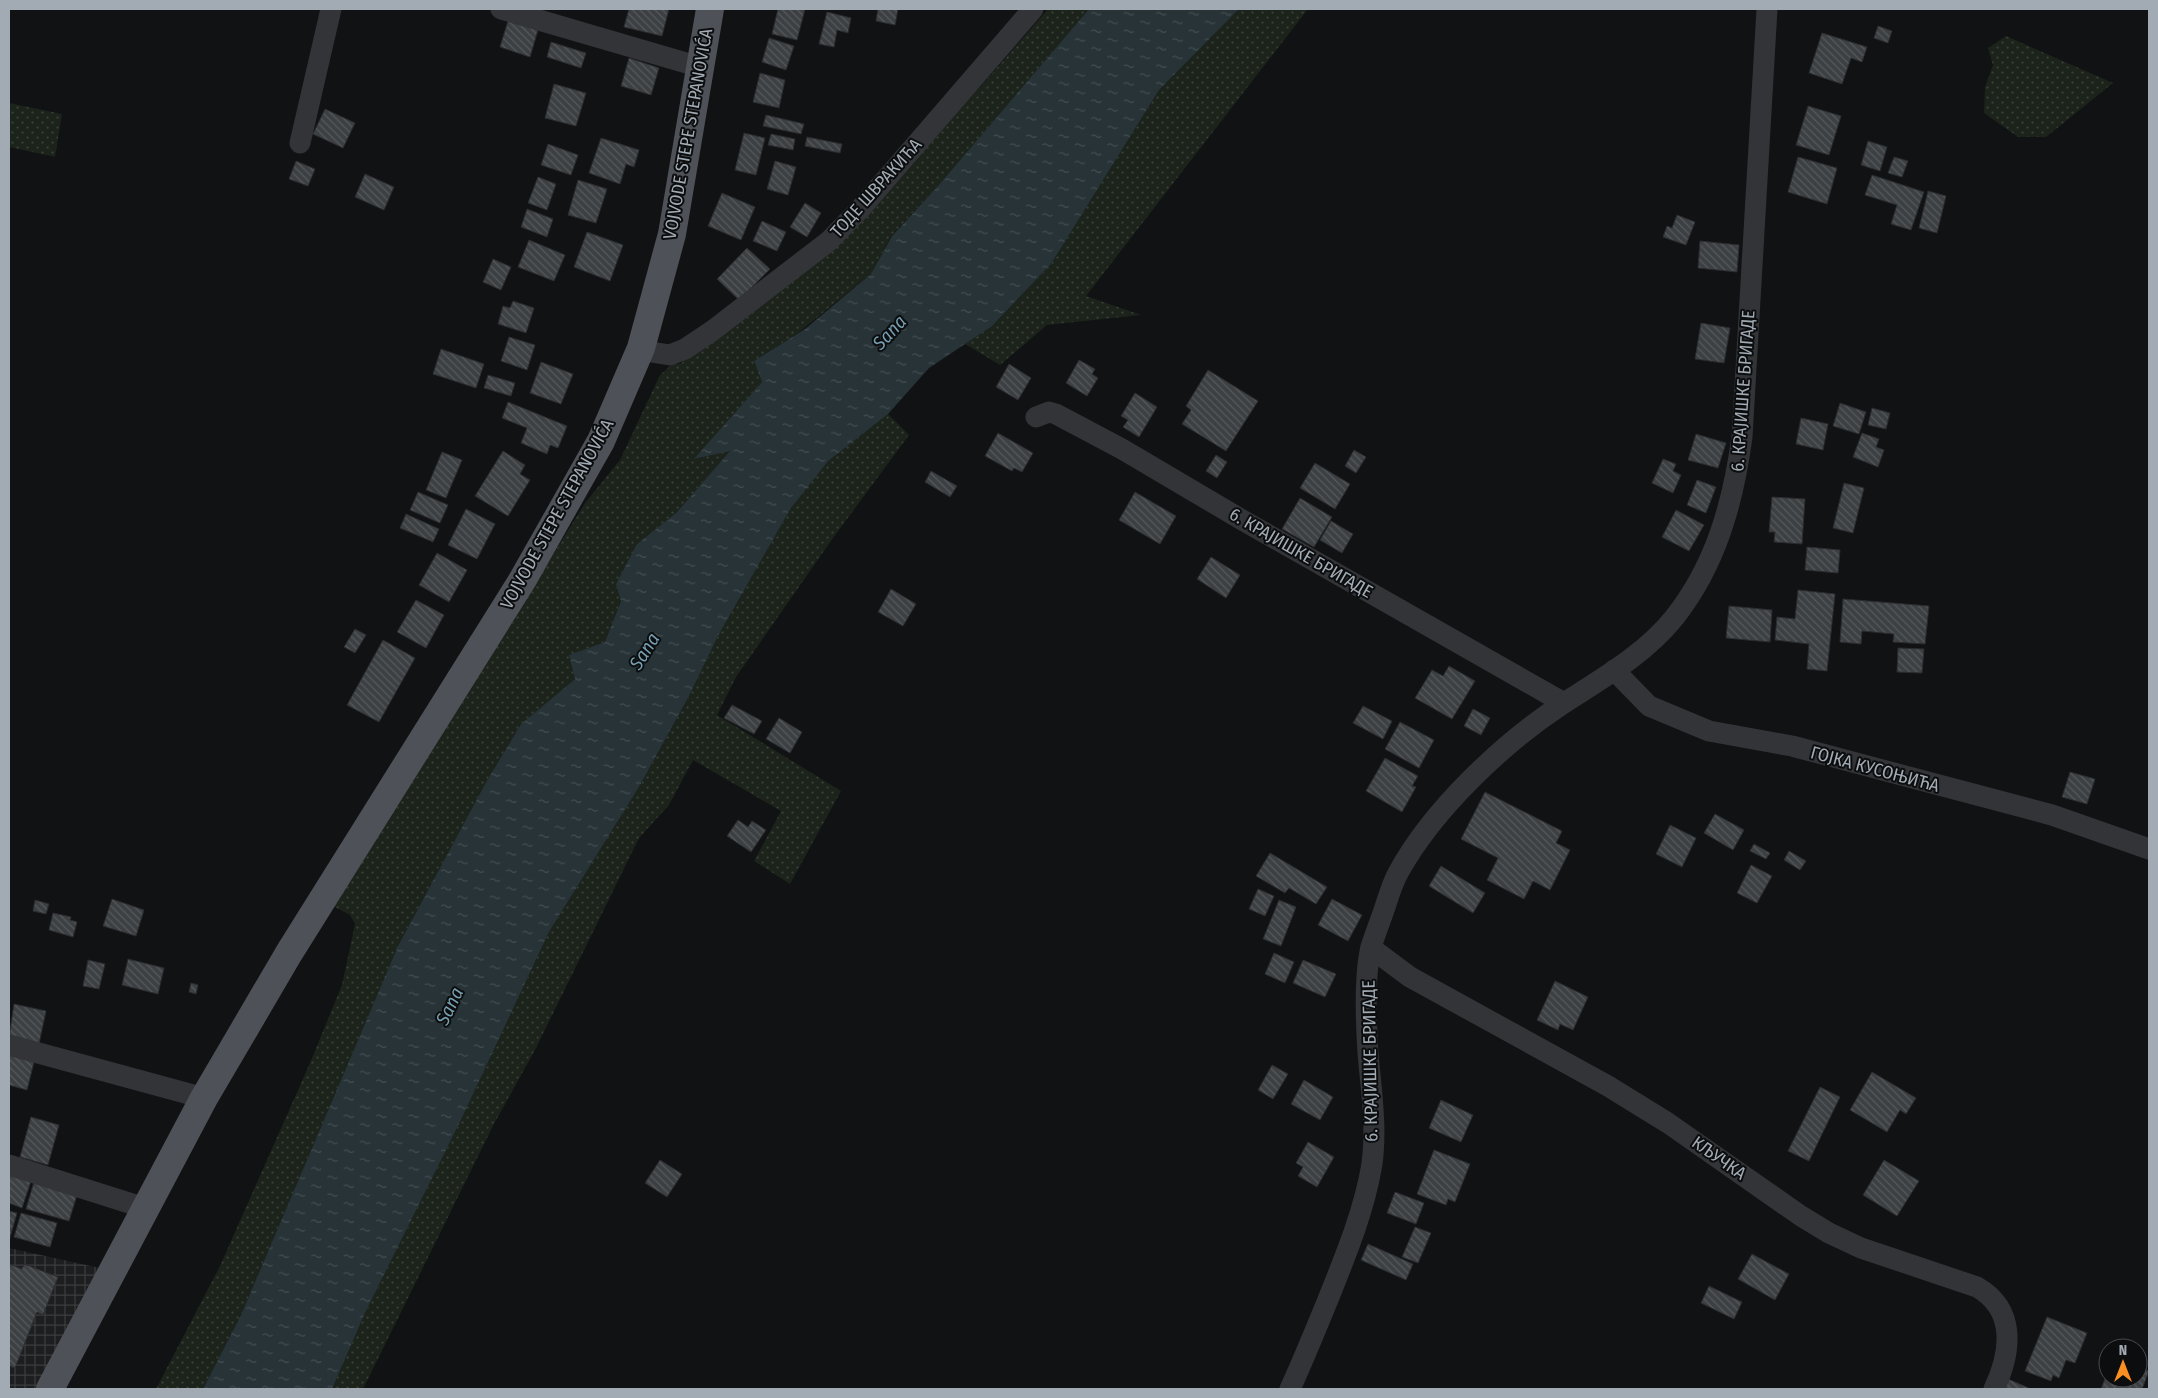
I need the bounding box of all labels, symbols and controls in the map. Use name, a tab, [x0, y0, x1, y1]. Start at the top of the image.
street label: VOJVODE STEPE STEPANOVIĆA	[659, 26, 717, 241]
street label: ТОДЕ ШВРАКИЋА	[826, 134, 927, 242]
water label: Sana	[867, 310, 911, 355]
street label: 6. КРАЈИШКЕ БРИГАДЕ	[1726, 310, 1760, 472]
street label: VOJVODE STEPE STEPANOVIĆA	[496, 415, 619, 613]
street label: 6. КРАЈИШКЕ БРИГАДЕ	[1226, 503, 1376, 603]
water label: Sana	[624, 629, 664, 675]
street label: ГОЈКА КУСОЊИЋА	[1808, 741, 1942, 797]
street label: 6. КРАЈИШКЕ БРИГАДЕ	[1358, 980, 1382, 1142]
water label: Sana	[430, 984, 468, 1030]
street label: КЉУЧКА	[1688, 1131, 1751, 1185]
north arrow	[2098, 1338, 2148, 1388]
text: N	[2119, 1342, 2127, 1359]

